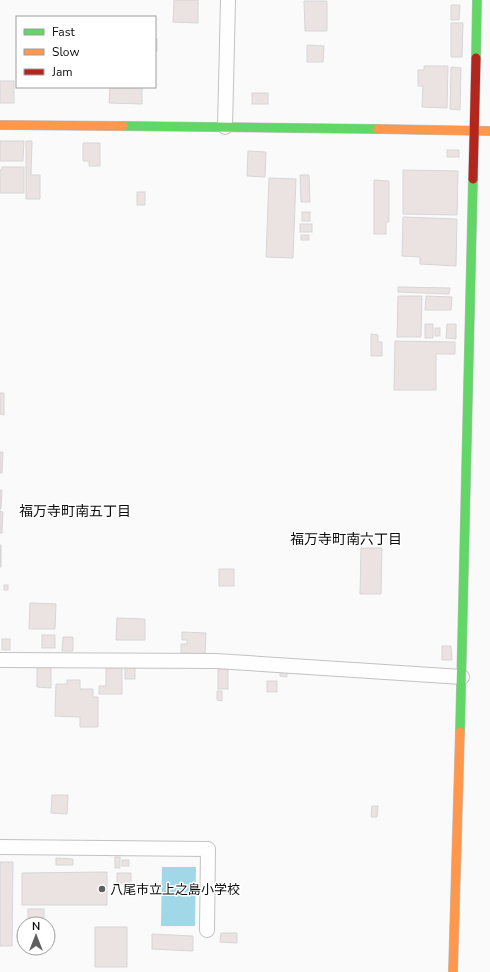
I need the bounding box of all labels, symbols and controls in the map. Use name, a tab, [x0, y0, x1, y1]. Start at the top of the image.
legend	[16, 16, 156, 88]
text: Fast	[52, 24, 75, 40]
text: Slow	[52, 44, 80, 60]
text: Jam	[51, 64, 73, 80]
district label: 福万寺町南五丁目	[19, 502, 131, 521]
district label: 福万寺町南六丁目	[290, 530, 402, 549]
place label: 八尾市立上之島小学校	[110, 881, 240, 899]
marker: 八尾市立上之島小学校	[97, 884, 107, 894]
north arrow	[16, 916, 56, 956]
text: N	[32, 919, 40, 934]

